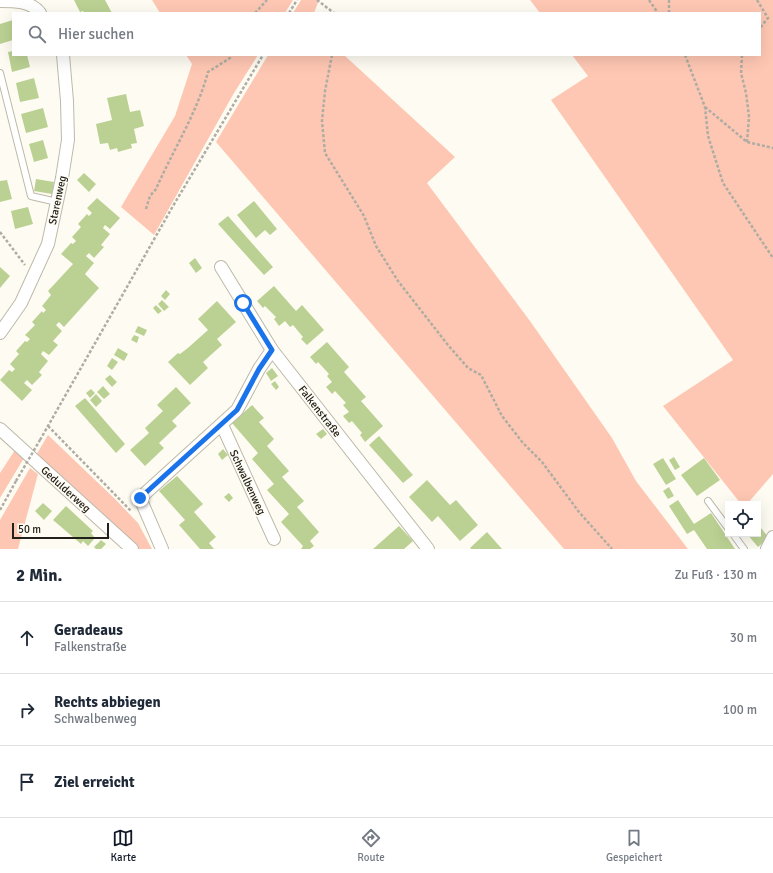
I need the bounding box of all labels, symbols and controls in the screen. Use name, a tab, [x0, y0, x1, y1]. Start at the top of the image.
search box	[12, 12, 761, 56]
icon: search	[26, 23, 48, 45]
text: Hier suchen	[58, 25, 134, 43]
street label: Starenweg	[46, 174, 69, 226]
route start	[234, 294, 252, 312]
street label: Falkenstraße	[296, 383, 344, 440]
street label: Schwalbenweg	[227, 448, 268, 517]
street label: Gedulderweg	[38, 464, 93, 515]
route end	[131, 489, 149, 507]
map controls	[725, 501, 761, 537]
button: locate	[725, 501, 761, 537]
scale bar	[12, 521, 109, 540]
text: 50 m	[18, 523, 41, 536]
text: 2 Min.	[16, 565, 62, 586]
text: Zu Fuß · 130 m	[674, 567, 757, 583]
text: Geradeaus	[54, 621, 123, 639]
icon: ahead	[16, 627, 38, 649]
text: 30 m	[730, 630, 757, 646]
text: Falkenstraße	[54, 639, 127, 655]
text: Rechts abbiegen	[54, 693, 161, 711]
icon: right	[16, 699, 38, 721]
text: 100 m	[723, 702, 757, 718]
text: Schwalbenweg	[54, 711, 137, 727]
icon: arrive	[16, 771, 38, 793]
text: Ziel erreicht	[54, 773, 135, 791]
tab: Karte	[111, 827, 136, 864]
tab: Route	[357, 827, 385, 864]
tab: Gespeichert	[606, 827, 662, 864]

